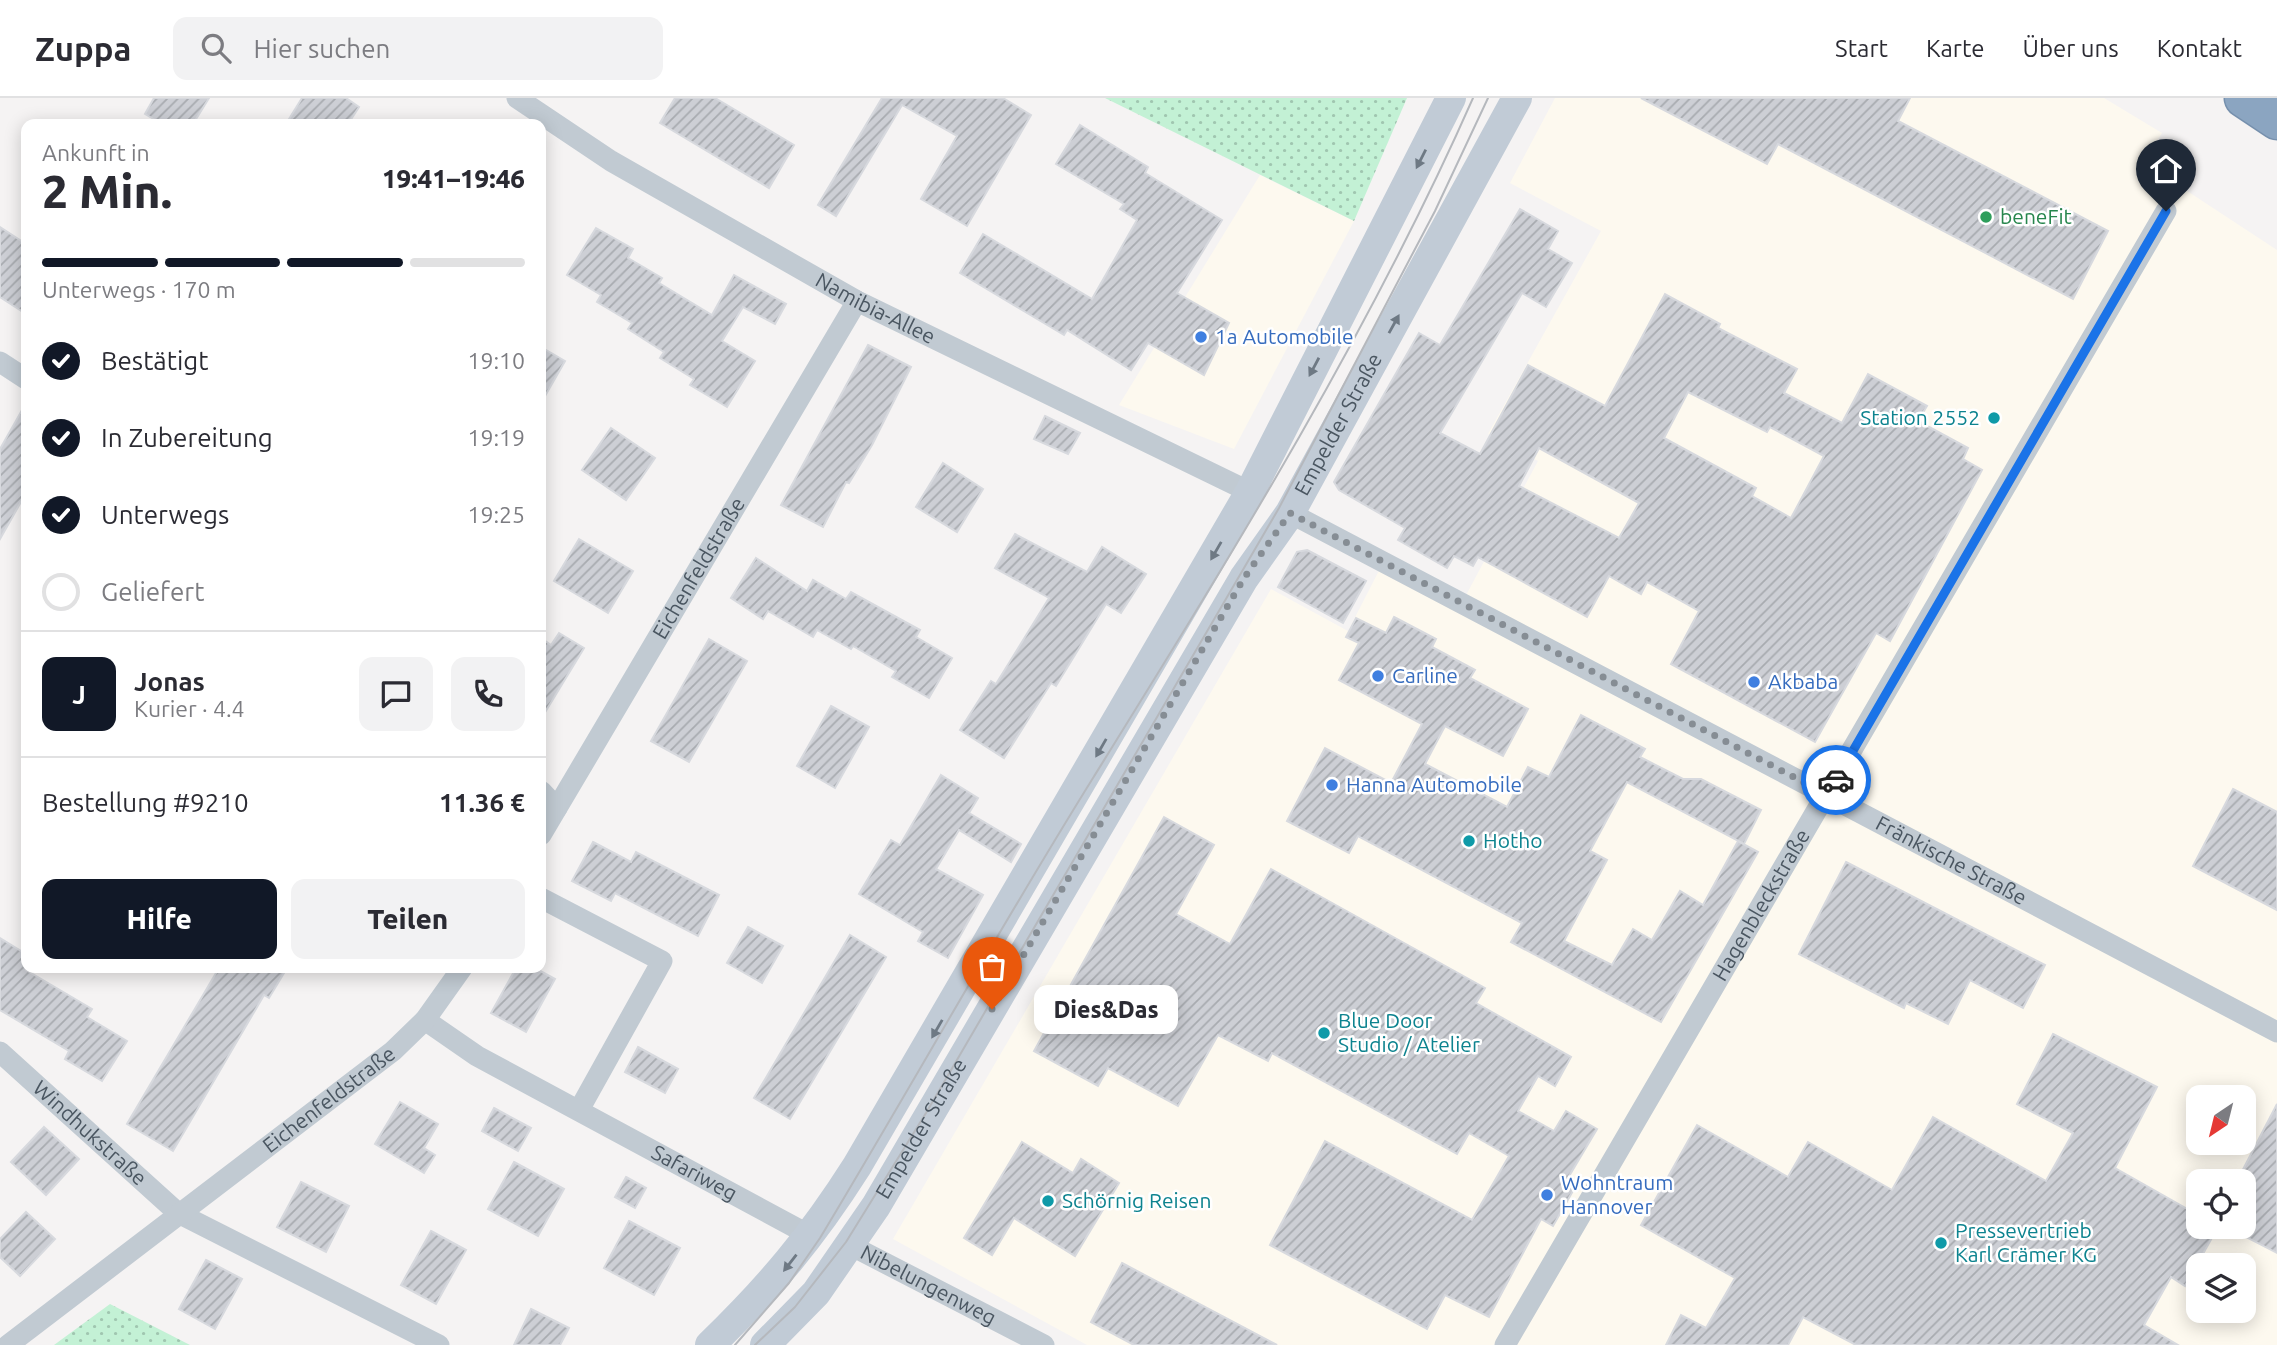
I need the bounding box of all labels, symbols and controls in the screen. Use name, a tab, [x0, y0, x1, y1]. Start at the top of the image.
search box	[173, 17, 663, 80]
icon: search	[197, 29, 235, 67]
text: Zuppa	[35, 30, 131, 67]
text: Hier suchen	[253, 34, 390, 63]
text: Start	[1835, 35, 1888, 62]
text: Karte	[1926, 35, 1985, 62]
text: Über uns	[2023, 35, 2119, 62]
text: Kontakt	[2157, 35, 2242, 62]
pin	[2136, 139, 2196, 211]
text: Ankunft in	[42, 140, 150, 165]
one-way arrow	[1416, 149, 1427, 169]
icon: home	[2147, 150, 2185, 188]
text: 19:41–19:46	[382, 164, 525, 193]
text: 2 Min.	[42, 165, 172, 217]
place label: beneFit	[2000, 204, 2072, 228]
marker: beneFit	[1978, 209, 1994, 225]
street label: Namibia-Allee	[812, 267, 939, 348]
text: Unterwegs · 170 m	[42, 277, 236, 302]
one-way arrow	[1388, 314, 1399, 334]
place label: 1a Automobile	[1215, 324, 1353, 348]
marker: 1a Automobile	[1193, 329, 1209, 345]
icon: check	[42, 342, 80, 380]
text: Bestätigt	[101, 346, 208, 375]
text: 19:10	[467, 348, 525, 373]
street label: Empelder Straße	[1289, 349, 1386, 499]
one-way arrow	[1308, 357, 1320, 377]
place label: Station 2552	[1860, 405, 1980, 429]
marker: Station 2552	[1986, 410, 2002, 426]
icon: check	[42, 419, 80, 457]
text: In Zubereitung	[101, 423, 273, 452]
text: 19:19	[467, 425, 525, 450]
street label: Eichenfeldstraße	[647, 493, 749, 643]
icon: check	[42, 496, 80, 534]
text: Unterwegs	[101, 500, 229, 529]
text: 19:25	[467, 502, 525, 527]
one-way arrow	[1210, 542, 1222, 561]
text: Geliefert	[101, 577, 204, 606]
button: chat	[359, 657, 433, 731]
button: phone	[451, 657, 525, 731]
place label: Carline	[1392, 663, 1458, 687]
text: Jonas	[134, 667, 205, 696]
marker: Carline	[1370, 668, 1386, 684]
place label: Akbaba	[1768, 669, 1838, 693]
marker: Akbaba	[1746, 674, 1762, 690]
text: J	[72, 680, 86, 709]
text: Kurier · 4.4	[134, 696, 245, 721]
one-way arrow	[1095, 738, 1107, 757]
courier	[1801, 745, 1871, 815]
icon: car	[1817, 761, 1855, 799]
place label: Hanna Automobile	[1346, 772, 1522, 796]
marker: Hanna Automobile	[1324, 777, 1340, 793]
text: Bestellung #9210	[42, 788, 249, 817]
text: 11.36 €	[439, 788, 525, 817]
street label: Fränkische Straße	[1872, 810, 2031, 909]
street label: Hagenbleckstraße	[1707, 825, 1814, 985]
place label: Hotho	[1483, 828, 1542, 852]
marker: Hotho	[1461, 833, 1477, 849]
button: Hilfe	[42, 879, 277, 959]
button: Teilen	[291, 879, 525, 959]
pin	[962, 937, 1022, 1009]
icon: bag	[973, 948, 1011, 986]
callout: Dies&Das	[1034, 984, 1178, 1034]
text: Dies&Das	[1053, 997, 1159, 1022]
place label: Blue Door Studio / Atelier	[1338, 1008, 1480, 1056]
one-way arrow	[931, 1019, 943, 1039]
marker: Blue Door Studio / Atelier	[1316, 1025, 1332, 1041]
street label: Eichenfeldstraße	[258, 1041, 399, 1157]
street label: Empelder Straße	[870, 1054, 971, 1203]
street label: Windhukstraße	[29, 1075, 152, 1190]
north arrow	[2186, 1085, 2256, 1155]
map controls	[2186, 1085, 2256, 1323]
street label: Safariweg	[648, 1139, 742, 1205]
button: locate	[2186, 1169, 2256, 1239]
place label: Wohntraum Hannover	[1561, 1170, 1673, 1218]
marker: Wohntraum Hannover	[1539, 1187, 1555, 1203]
place label: Schörnig Reisen	[1062, 1188, 1211, 1212]
marker: Schörnig Reisen	[1040, 1193, 1056, 1209]
place label: Pressevertrieb Karl Crämer KG	[1955, 1218, 2097, 1266]
marker: Pressevertrieb Karl Crämer KG	[1933, 1235, 1949, 1251]
street label: Nibelungenweg	[857, 1240, 1000, 1329]
one-way arrow	[782, 1253, 797, 1271]
button: layers	[2186, 1253, 2256, 1323]

